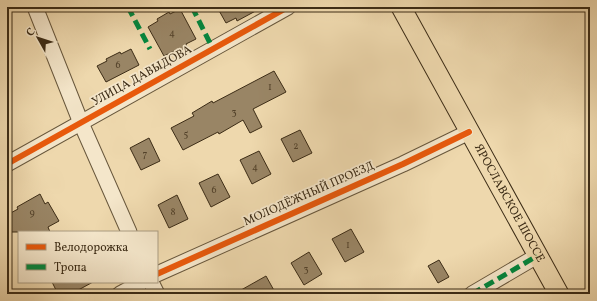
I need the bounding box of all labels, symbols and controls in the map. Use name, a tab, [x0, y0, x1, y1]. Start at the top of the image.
north arrow	[18, 18, 58, 58]
text: С	[23, 25, 39, 40]
house number: 4	[169, 26, 175, 40]
street label: УЛИЦА ДАВЫДОВА	[89, 42, 195, 110]
house number: 6	[115, 58, 121, 72]
house number: 1	[268, 80, 272, 94]
house number: 3	[231, 105, 237, 119]
house number: 5	[184, 127, 189, 141]
house number: 2	[293, 139, 299, 153]
street label: ЯРОСЛАВСКОЕ ШОССЕ	[470, 141, 548, 265]
house number: 7	[143, 147, 148, 161]
street label: МОЛОДЁЖНЫЙ ПРОЕЗД	[241, 157, 377, 230]
house number: 4	[252, 160, 258, 174]
house number: 6	[211, 183, 217, 197]
house number: 8	[170, 205, 176, 219]
house number: 9	[29, 206, 35, 220]
legend	[18, 231, 158, 283]
house number: 1	[346, 238, 350, 252]
text: Велодорожка	[54, 240, 128, 256]
text: Тропа	[54, 260, 87, 276]
house number: 3	[303, 262, 309, 276]

